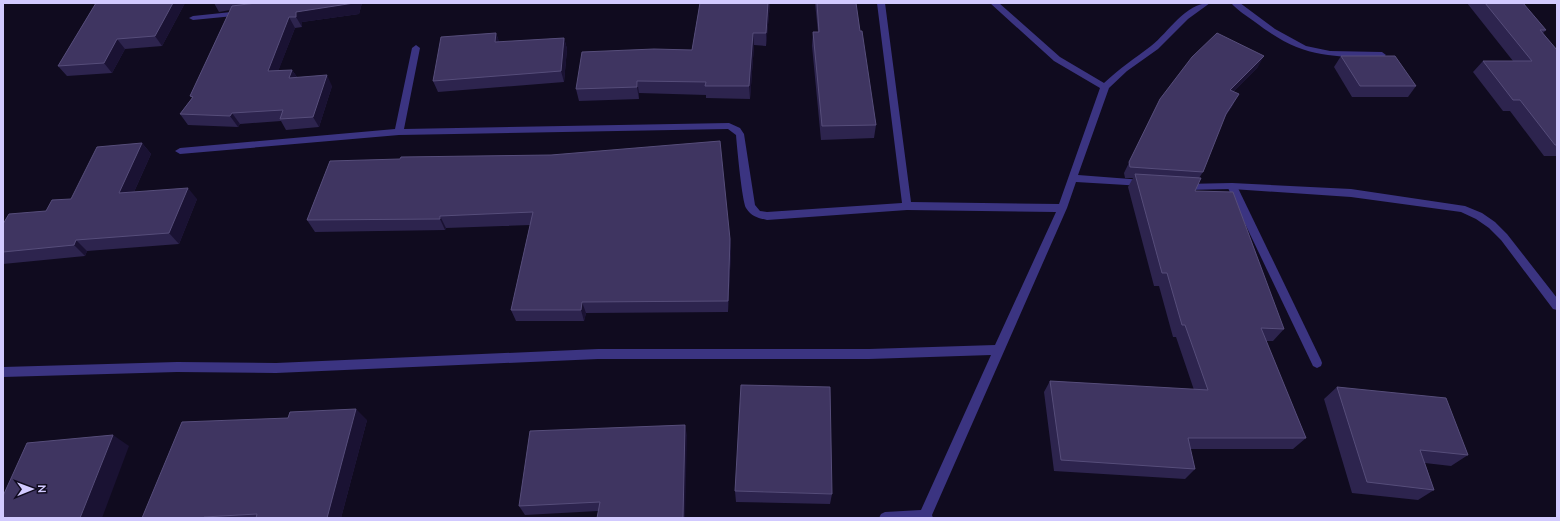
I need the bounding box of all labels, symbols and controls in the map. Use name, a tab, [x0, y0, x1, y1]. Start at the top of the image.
north arrow	[12, 469, 52, 509]
text: N	[35, 485, 49, 493]

